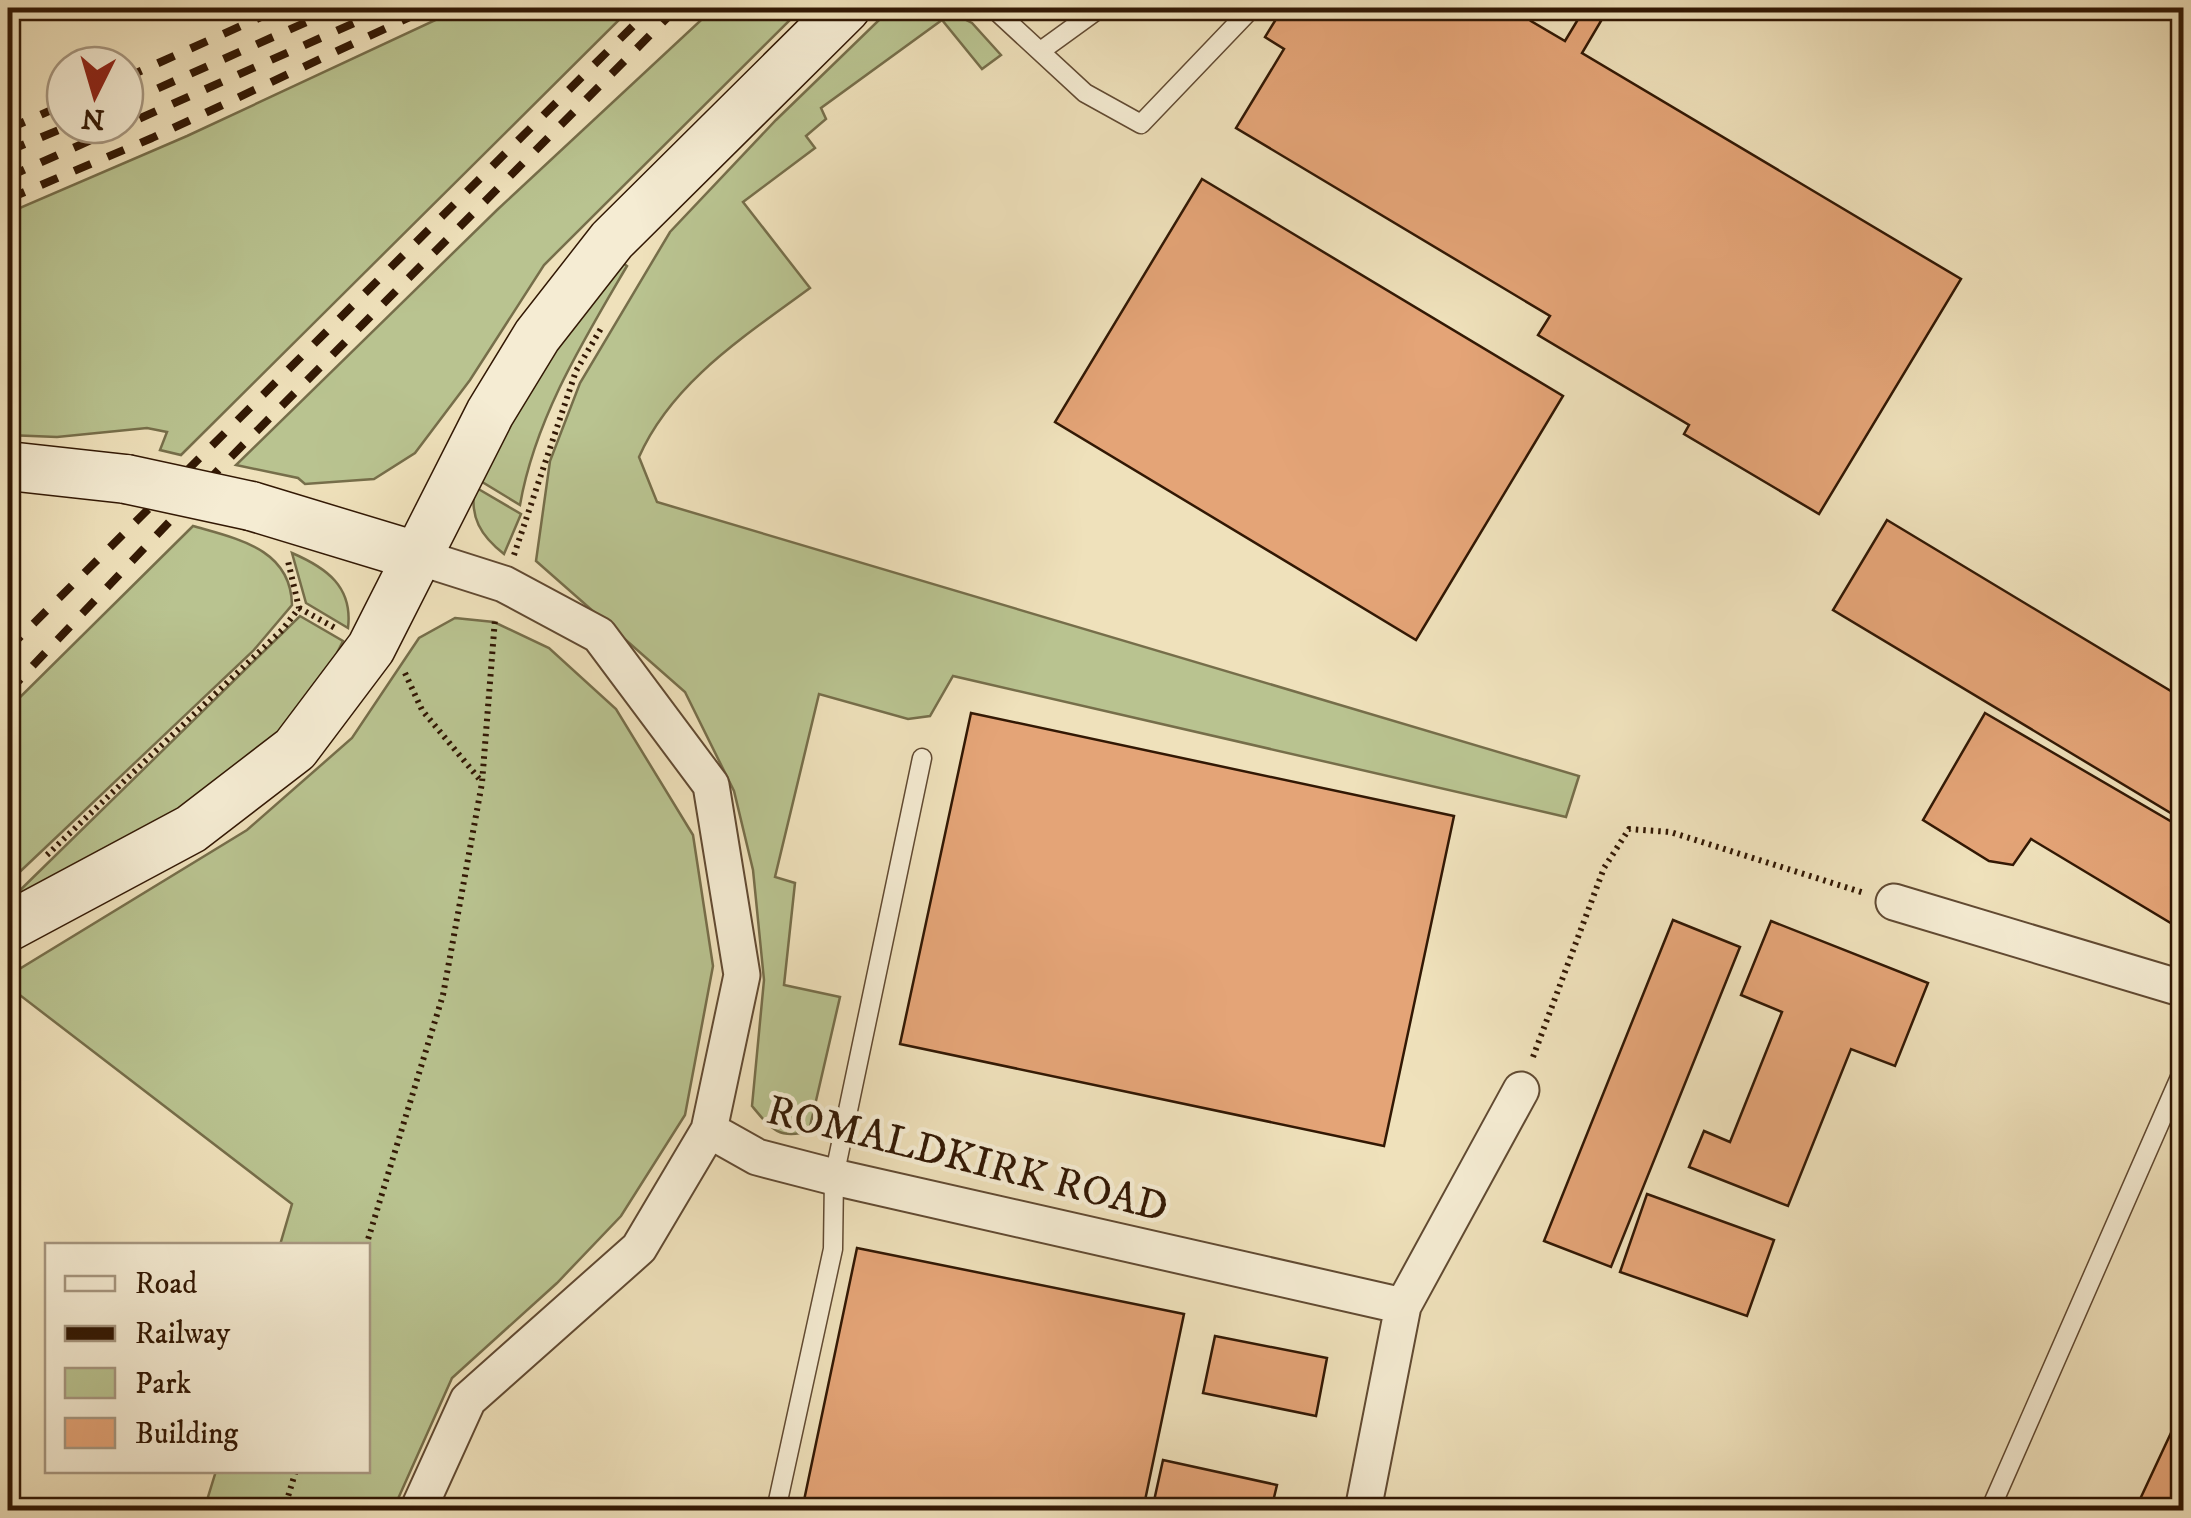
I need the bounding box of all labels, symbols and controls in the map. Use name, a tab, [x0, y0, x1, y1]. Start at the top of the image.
north arrow	[45, 45, 145, 145]
text: N	[80, 100, 106, 137]
street label: ROMALDKIRK ROAD	[761, 1085, 1173, 1235]
legend	[45, 1243, 370, 1473]
text: Road	[135, 1266, 197, 1303]
text: Railway	[135, 1316, 231, 1353]
text: Park	[135, 1366, 191, 1403]
text: Building	[135, 1416, 239, 1453]

